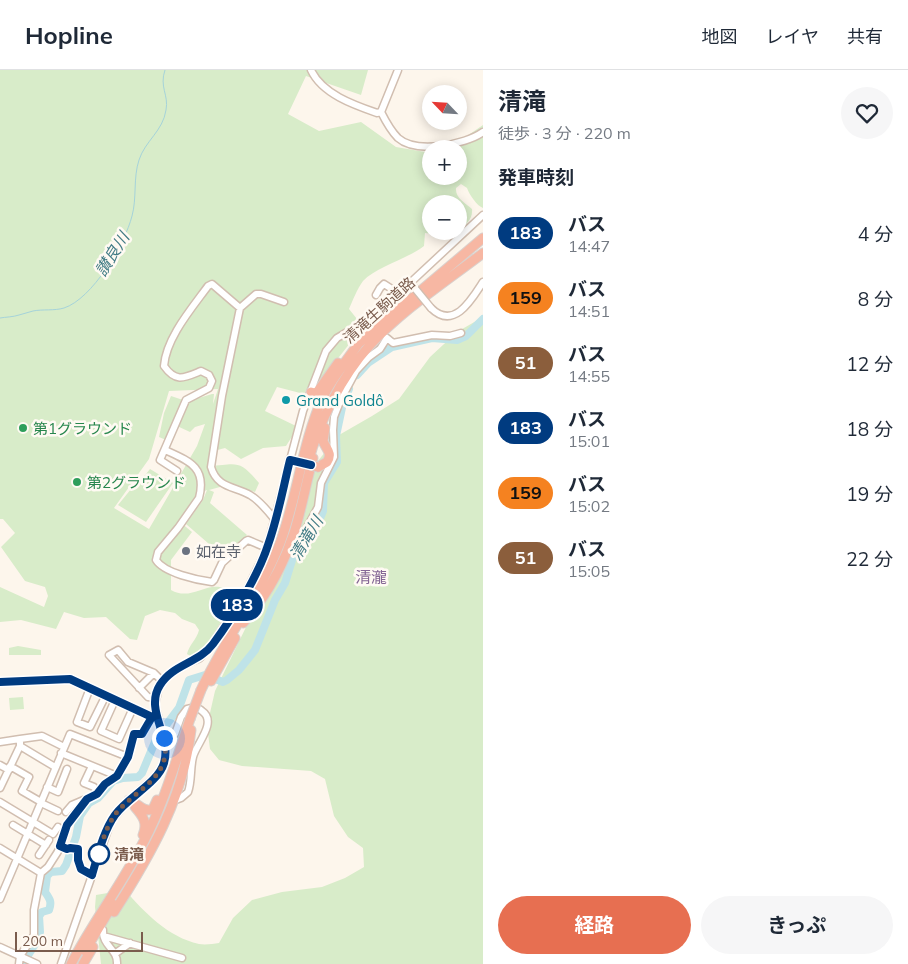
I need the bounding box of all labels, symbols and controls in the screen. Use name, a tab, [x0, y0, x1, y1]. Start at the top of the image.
text: Hopline	[25, 20, 113, 50]
text: 地図	[702, 25, 738, 48]
text: レイヤ	[766, 25, 819, 48]
text: 共有	[847, 25, 883, 48]
north arrow	[422, 85, 468, 130]
map controls	[422, 85, 467, 240]
text: 清滝	[498, 86, 546, 116]
button: heart	[841, 87, 893, 139]
text: 徒歩 · 3 分 · 220 m	[498, 123, 631, 143]
button: +	[422, 140, 467, 185]
text: 発車時刻	[498, 165, 574, 189]
button: −	[422, 195, 467, 240]
text: バス	[568, 212, 606, 236]
text: 183	[509, 221, 542, 244]
text: 4 分	[858, 222, 893, 246]
water label: 讃良川	[91, 227, 134, 280]
text: 14:47	[568, 236, 610, 256]
street label: 清滝生駒道路	[339, 273, 419, 347]
text: バス	[568, 277, 606, 301]
text: 159	[509, 286, 542, 309]
text: 8 分	[858, 287, 893, 311]
text: 14:51	[568, 301, 610, 321]
text: バス	[568, 342, 606, 366]
text: 51	[515, 351, 536, 374]
text: 12 分	[846, 352, 893, 376]
text: 14:55	[568, 366, 610, 386]
place label: Grand Goldô	[296, 391, 384, 410]
marker: Grand Goldô	[280, 394, 292, 406]
text: バス	[568, 407, 606, 431]
text: 183	[509, 416, 542, 439]
text: 18 分	[846, 417, 893, 441]
place label: 第1グラウンド	[33, 419, 132, 438]
marker: 第1グラウンド	[17, 422, 29, 434]
text: 15:01	[568, 431, 610, 451]
text: バス	[568, 472, 606, 496]
place label: 第2グラウンド	[87, 473, 186, 492]
marker: 第2グラウンド	[71, 476, 83, 488]
text: 159	[509, 481, 542, 504]
text: 19 分	[846, 482, 893, 506]
text: 15:02	[568, 496, 610, 516]
water label: 清滝川	[285, 511, 328, 564]
text: バス	[568, 537, 606, 561]
place label: 如在寺	[196, 542, 241, 561]
marker: 如在寺	[180, 545, 192, 557]
text: 51	[515, 546, 536, 569]
text: 22 分	[846, 547, 893, 571]
text: 15:05	[568, 561, 610, 581]
district label: 清瀧	[355, 567, 387, 587]
line badge: 183	[208, 589, 266, 621]
text: 183	[221, 593, 253, 616]
your location	[152, 726, 177, 751]
marker: 清滝	[88, 843, 110, 865]
place label: 清滝	[114, 845, 144, 864]
button: 経路	[498, 896, 691, 954]
button: きっぷ	[701, 896, 893, 954]
scale bar	[15, 929, 142, 952]
text: 200 m	[22, 932, 63, 950]

